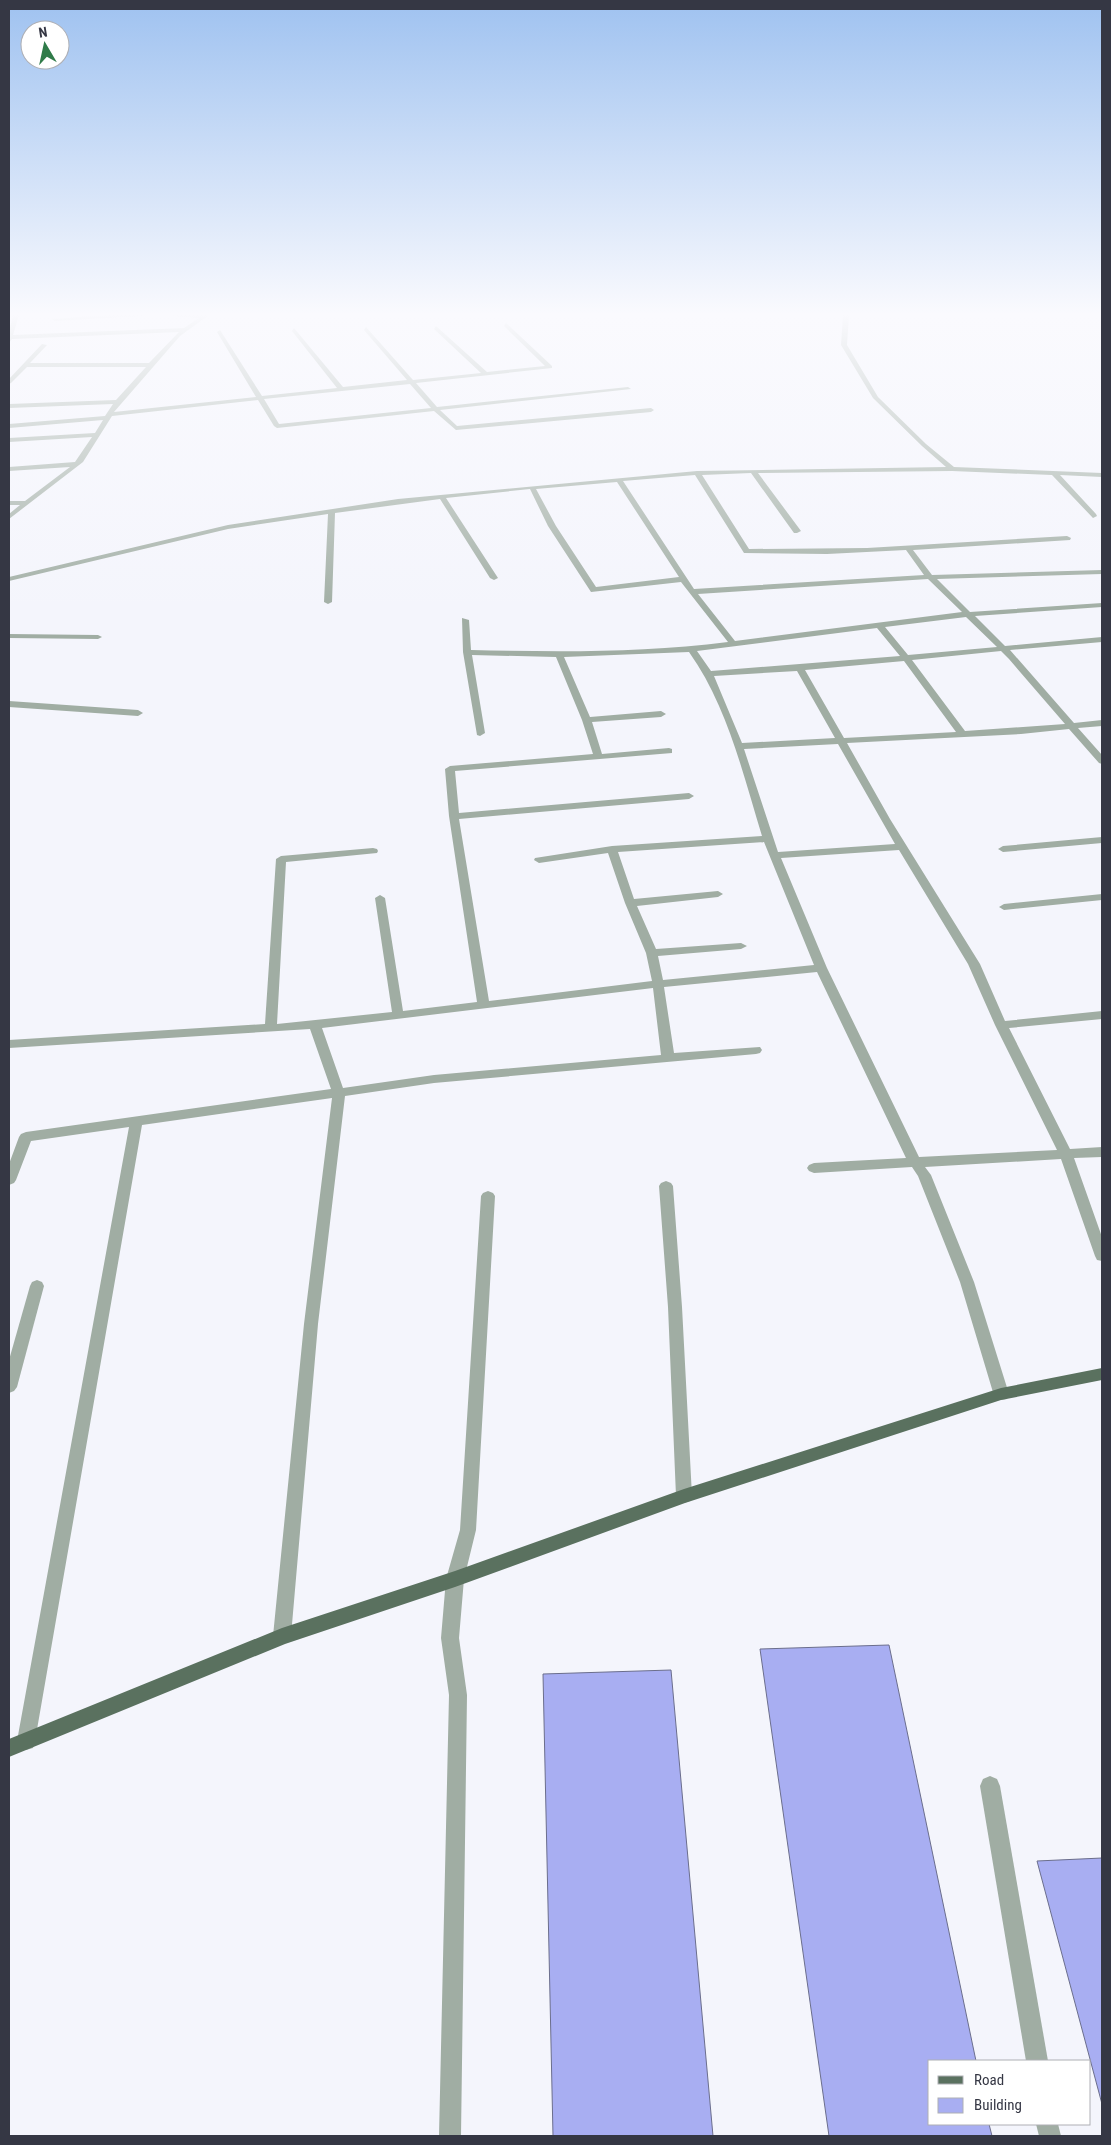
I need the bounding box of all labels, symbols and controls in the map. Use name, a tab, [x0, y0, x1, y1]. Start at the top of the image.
north arrow	[20, 20, 70, 70]
text: N	[37, 24, 48, 41]
legend	[928, 2060, 1091, 2125]
text: Road	[974, 2071, 1004, 2089]
text: Building	[974, 2096, 1022, 2114]

